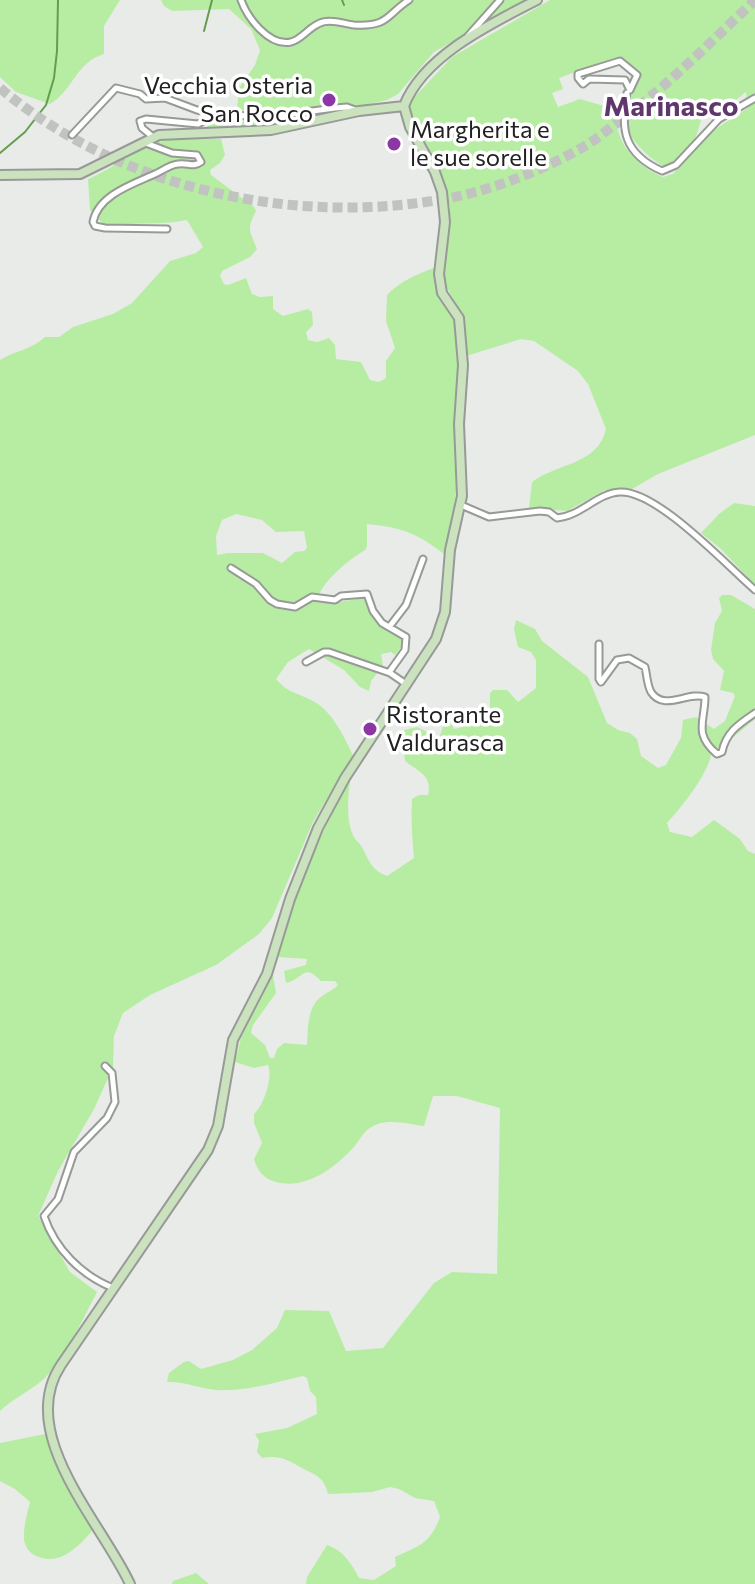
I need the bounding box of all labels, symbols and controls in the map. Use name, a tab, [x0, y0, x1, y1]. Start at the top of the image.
place label: Vecchia Osteria San Rocco	[144, 70, 313, 127]
district label: Marinasco	[603, 88, 739, 122]
marker: Vecchia Osteria San Rocco	[320, 91, 338, 109]
place label: Margherita e le sue sorelle	[410, 114, 550, 171]
marker: Margherita e le sue sorelle	[385, 135, 403, 153]
place label: Ristorante Valdurasca	[386, 699, 504, 756]
marker: Ristorante Valdurasca	[361, 720, 379, 738]

